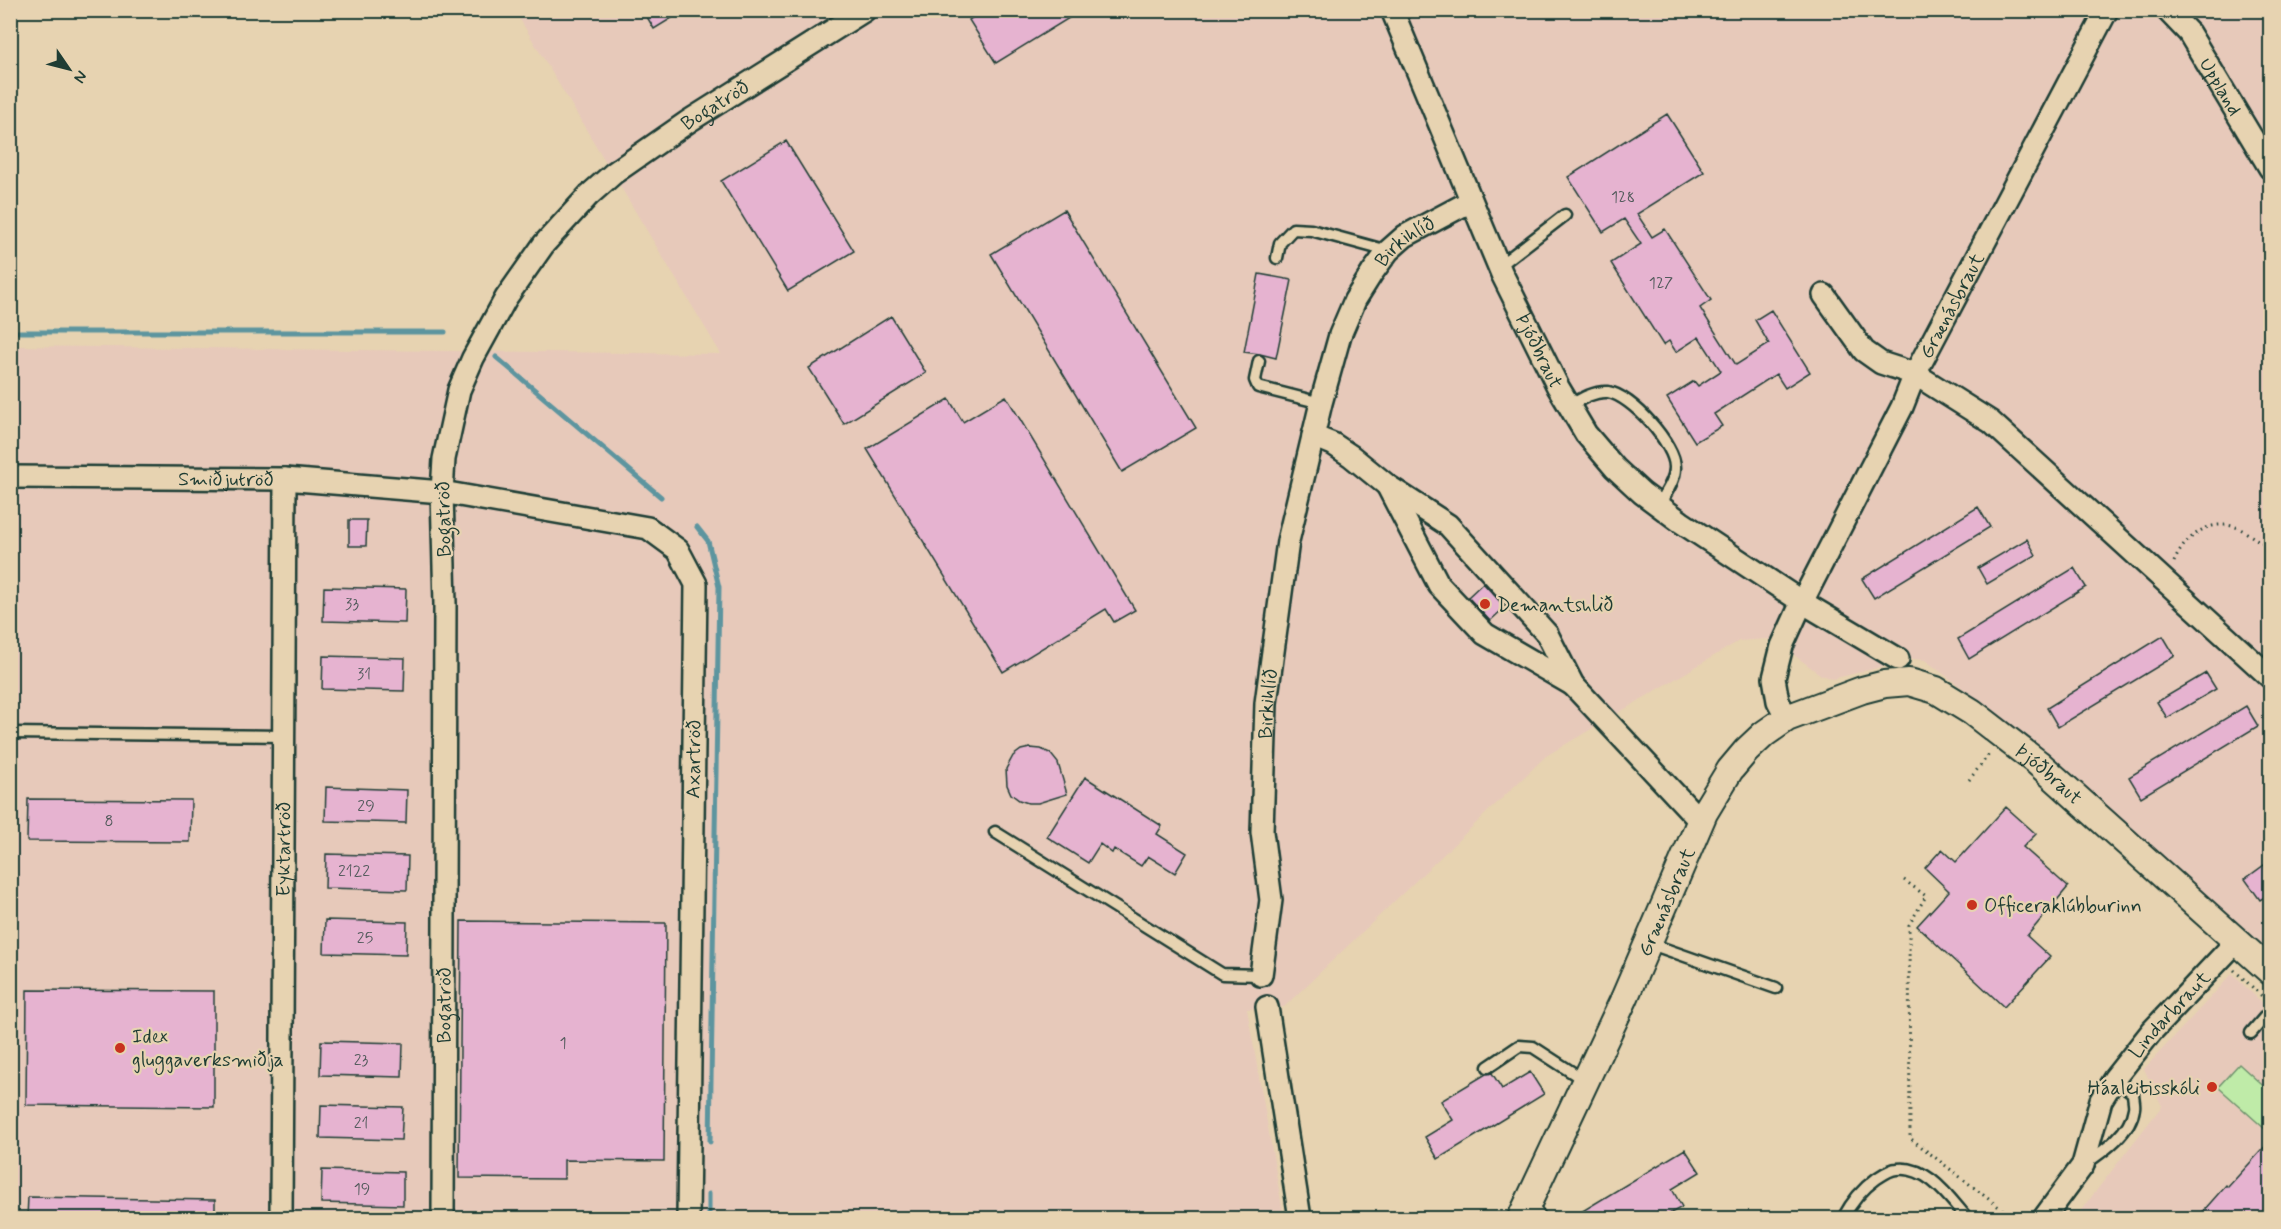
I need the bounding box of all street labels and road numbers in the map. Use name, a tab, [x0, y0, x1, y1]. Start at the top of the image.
street label: Uppland	[2192, 53, 2248, 121]
street label: Bogatröð	[676, 74, 755, 138]
street label: Birkihlíð	[1369, 210, 1440, 273]
street label: Grænásbraut	[1913, 248, 1992, 364]
street label: Þjóðbraut	[1509, 310, 1569, 393]
street label: Smiðjutröð	[178, 466, 274, 494]
street label: Bogatröð	[430, 481, 461, 557]
street label: Birkihlíð	[1253, 667, 1286, 739]
street label: Axartröð	[680, 719, 709, 799]
street label: Þjóðbraut	[2010, 739, 2088, 811]
street label: Eyktartröð	[271, 801, 298, 897]
street label: Grænásbraut	[1632, 843, 1703, 961]
street label: Lindarbraut	[2123, 965, 2217, 1065]
street label: Bogatröð	[432, 967, 461, 1043]

